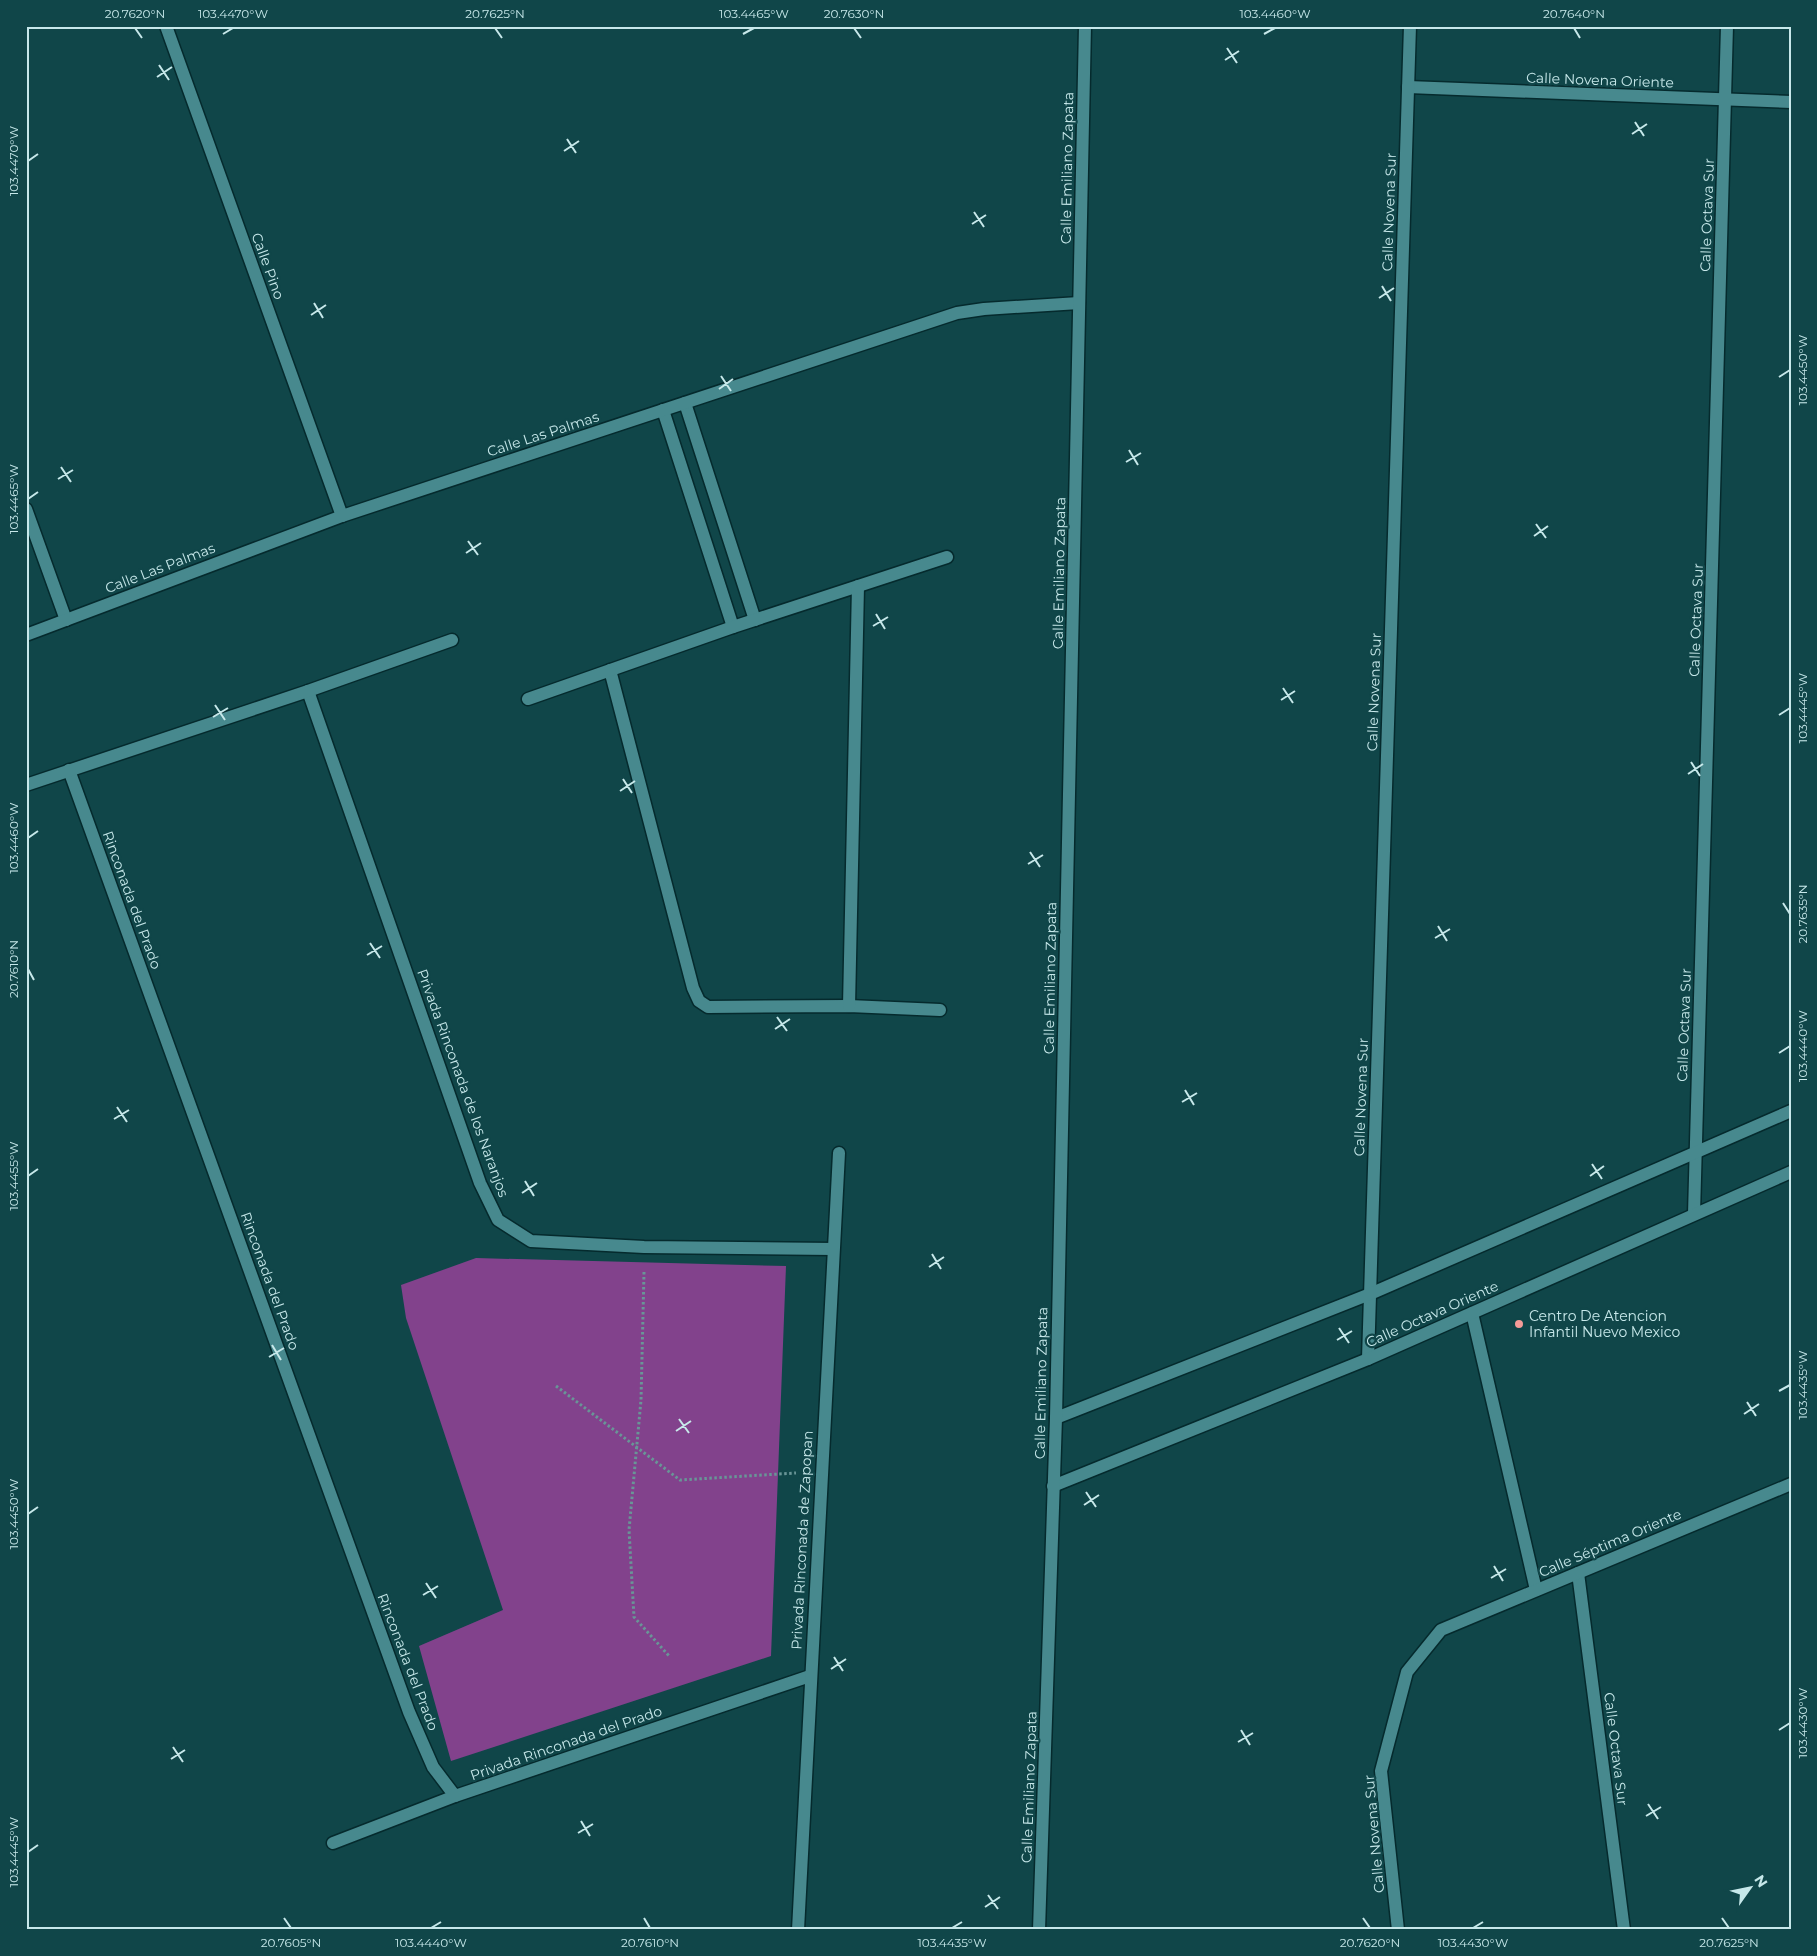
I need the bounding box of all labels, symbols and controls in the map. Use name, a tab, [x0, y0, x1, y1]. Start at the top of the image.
text: 20.7620°N	[105, 6, 165, 21]
text: 103.4470°W	[198, 6, 268, 21]
text: 20.7625°N	[465, 6, 525, 21]
text: 103.4465°W	[719, 6, 789, 21]
text: 20.7630°N	[824, 6, 884, 21]
text: 103.4460°W	[1239, 6, 1311, 21]
text: 20.7640°N	[1543, 6, 1605, 21]
street label: Calle Novena Oriente	[1526, 68, 1674, 92]
street label: Calle Emiliano Zapata	[1057, 92, 1077, 244]
text: 103.4470°W	[6, 126, 21, 196]
street label: Calle Novena Sur	[1378, 152, 1400, 272]
street label: Calle Octava Sur	[1696, 157, 1718, 272]
street label: Calle Pino	[248, 230, 288, 302]
text: 103.4450°W	[1795, 335, 1810, 405]
street label: Calle Las Palmas	[485, 407, 601, 461]
text: 103.4465°W	[6, 464, 21, 534]
street label: Calle Emiliano Zapata	[1049, 497, 1069, 649]
street label: Calle Las Palmas	[102, 539, 218, 597]
street label: Calle Octava Sur	[1685, 562, 1707, 677]
street label: Calle Novena Sur	[1363, 632, 1385, 752]
text: 103.4445°W	[1795, 673, 1810, 743]
text: 103.4460°W	[6, 802, 21, 874]
street label: Rinconada del Prado	[99, 828, 165, 972]
text: 20.7635°N	[1795, 884, 1810, 944]
street label: Calle Emiliano Zapata	[1040, 902, 1060, 1054]
text: 20.7610°N	[6, 940, 21, 998]
street label: Privada Rinconada de los Naranjos	[413, 966, 513, 1200]
street label: Calle Octava Sur	[1673, 967, 1695, 1082]
text: 103.4440°W	[1795, 1010, 1810, 1082]
street label: Calle Novena Sur	[1350, 1037, 1372, 1157]
text: 103.4455°W	[6, 1141, 21, 1211]
street label: Rinconada del Prado	[237, 1209, 303, 1353]
street label: Calle Octava Oriente	[1363, 1277, 1501, 1351]
street label: Calle Emiliano Zapata	[1031, 1307, 1051, 1459]
place label: Centro De Atencion Infantil Nuevo Mexico	[1529, 1307, 1680, 1341]
marker: Centro De Atencion Infantil Nuevo Mexico	[1513, 1318, 1525, 1330]
text: 103.4435°W	[1795, 1351, 1810, 1419]
street label: Privada Rinconada de Zapopan	[787, 1430, 817, 1650]
text: 103.4450°W	[6, 1479, 21, 1549]
street label: Calle Séptima Oriente	[1536, 1505, 1684, 1581]
street label: Rinconada del Prado	[373, 1591, 443, 1733]
text: 103.4430°W	[1795, 1688, 1810, 1758]
street label: Calle Octava Sur	[1600, 1691, 1632, 1807]
street label: Privada Rinconada del Prado	[468, 1702, 665, 1784]
street label: Calle Emiliano Zapata	[1017, 1711, 1041, 1863]
street label: Calle Novena Sur	[1360, 1774, 1388, 1894]
text: 103.4445°W	[6, 1817, 21, 1887]
north arrow	[1724, 1864, 1774, 1914]
text: N	[1750, 1871, 1772, 1891]
text: 20.7605°N	[261, 1935, 321, 1950]
text: 103.4440°W	[395, 1935, 467, 1950]
text: 20.7610°N	[621, 1935, 679, 1950]
text: 103.4435°W	[918, 1935, 986, 1950]
text: 20.7620°N	[1340, 1935, 1400, 1950]
text: 103.4430°W	[1438, 1935, 1508, 1950]
text: 20.7625°N	[1699, 1935, 1759, 1950]

